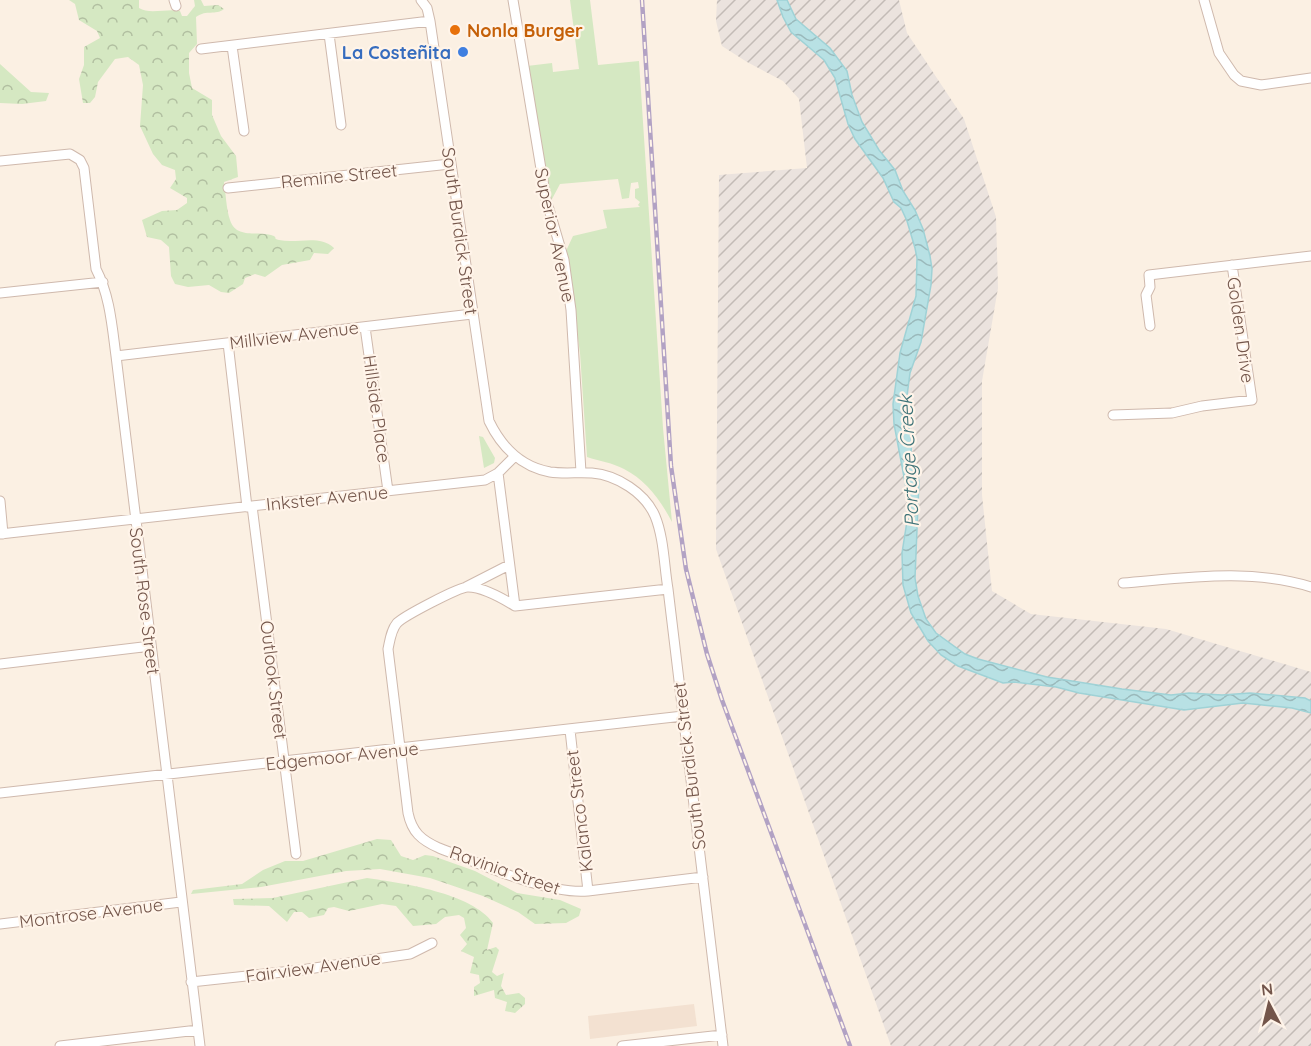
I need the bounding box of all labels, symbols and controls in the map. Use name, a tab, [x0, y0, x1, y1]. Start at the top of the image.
place label: Nonla Burger	[467, 19, 583, 42]
marker: Nonla Burger	[448, 23, 462, 37]
place label: La Costeñita	[342, 41, 451, 64]
marker: La Costeñita	[456, 45, 470, 59]
street label: South Burdick Street	[437, 146, 483, 316]
street label: Remine Street	[280, 158, 398, 194]
street label: Superior Avenue	[530, 166, 580, 304]
street label: Golden Drive	[1222, 275, 1260, 385]
street label: Millview Avenue	[228, 316, 360, 354]
street label: Hillside Place	[358, 354, 396, 464]
water label: Portage Creek	[892, 392, 924, 528]
street label: Inkster Avenue	[265, 480, 389, 516]
street label: South Rose Street	[125, 526, 165, 676]
street label: Outlook Street	[255, 619, 293, 741]
street label: South Burdick Street	[667, 681, 711, 851]
street label: Edgemoor Avenue	[264, 737, 420, 775]
street label: Kalanco Street	[560, 749, 598, 873]
street label: Ravinia Street	[447, 840, 563, 900]
street label: Montrose Avenue	[18, 893, 164, 933]
street label: Fairview Avenue	[244, 946, 382, 988]
north arrow	[1239, 974, 1299, 1034]
text: N	[1260, 978, 1274, 1000]

